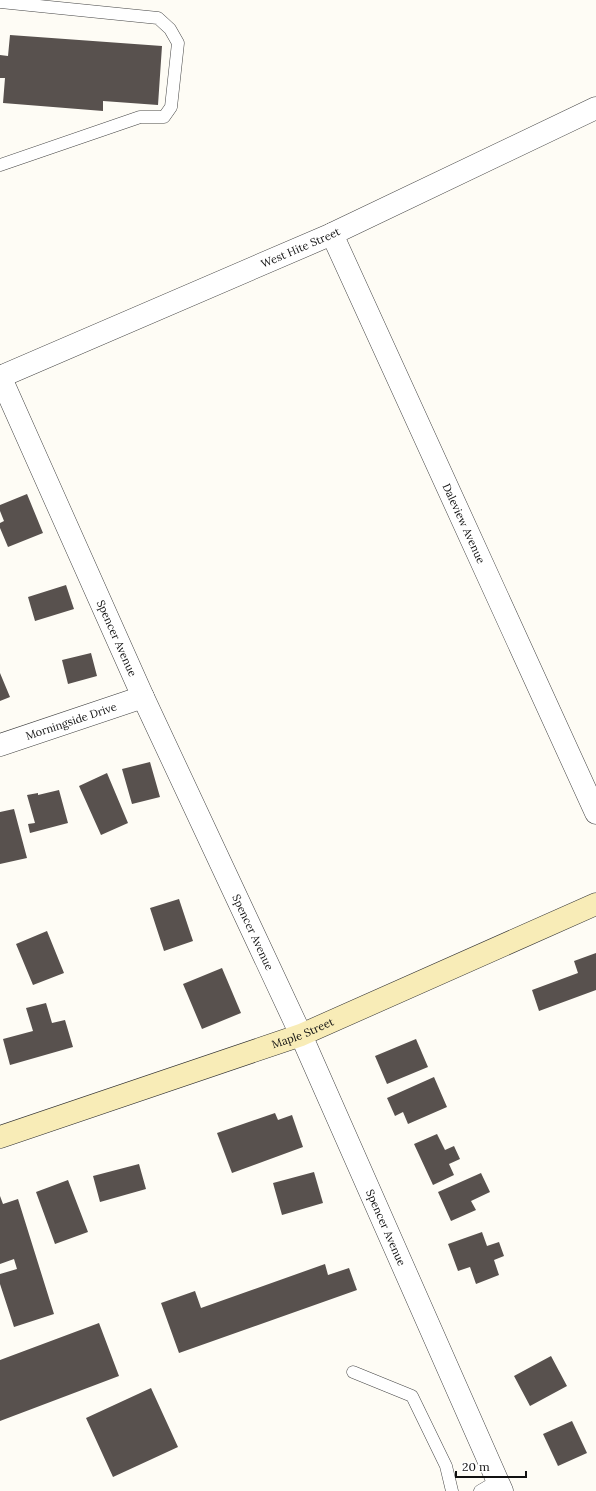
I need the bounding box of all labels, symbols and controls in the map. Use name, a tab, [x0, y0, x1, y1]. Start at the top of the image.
street label: West Hite Street	[259, 224, 343, 271]
street label: Daleview Avenue	[440, 481, 488, 566]
street label: Spencer Avenue	[94, 598, 140, 679]
street label: Morningside Drive	[24, 699, 118, 743]
street label: Spencer Avenue	[229, 892, 277, 972]
street label: Maple Street	[270, 1014, 336, 1051]
street label: Spencer Avenue	[363, 1187, 409, 1268]
scale bar	[456, 1453, 526, 1479]
text: 20 m	[462, 1459, 490, 1474]

